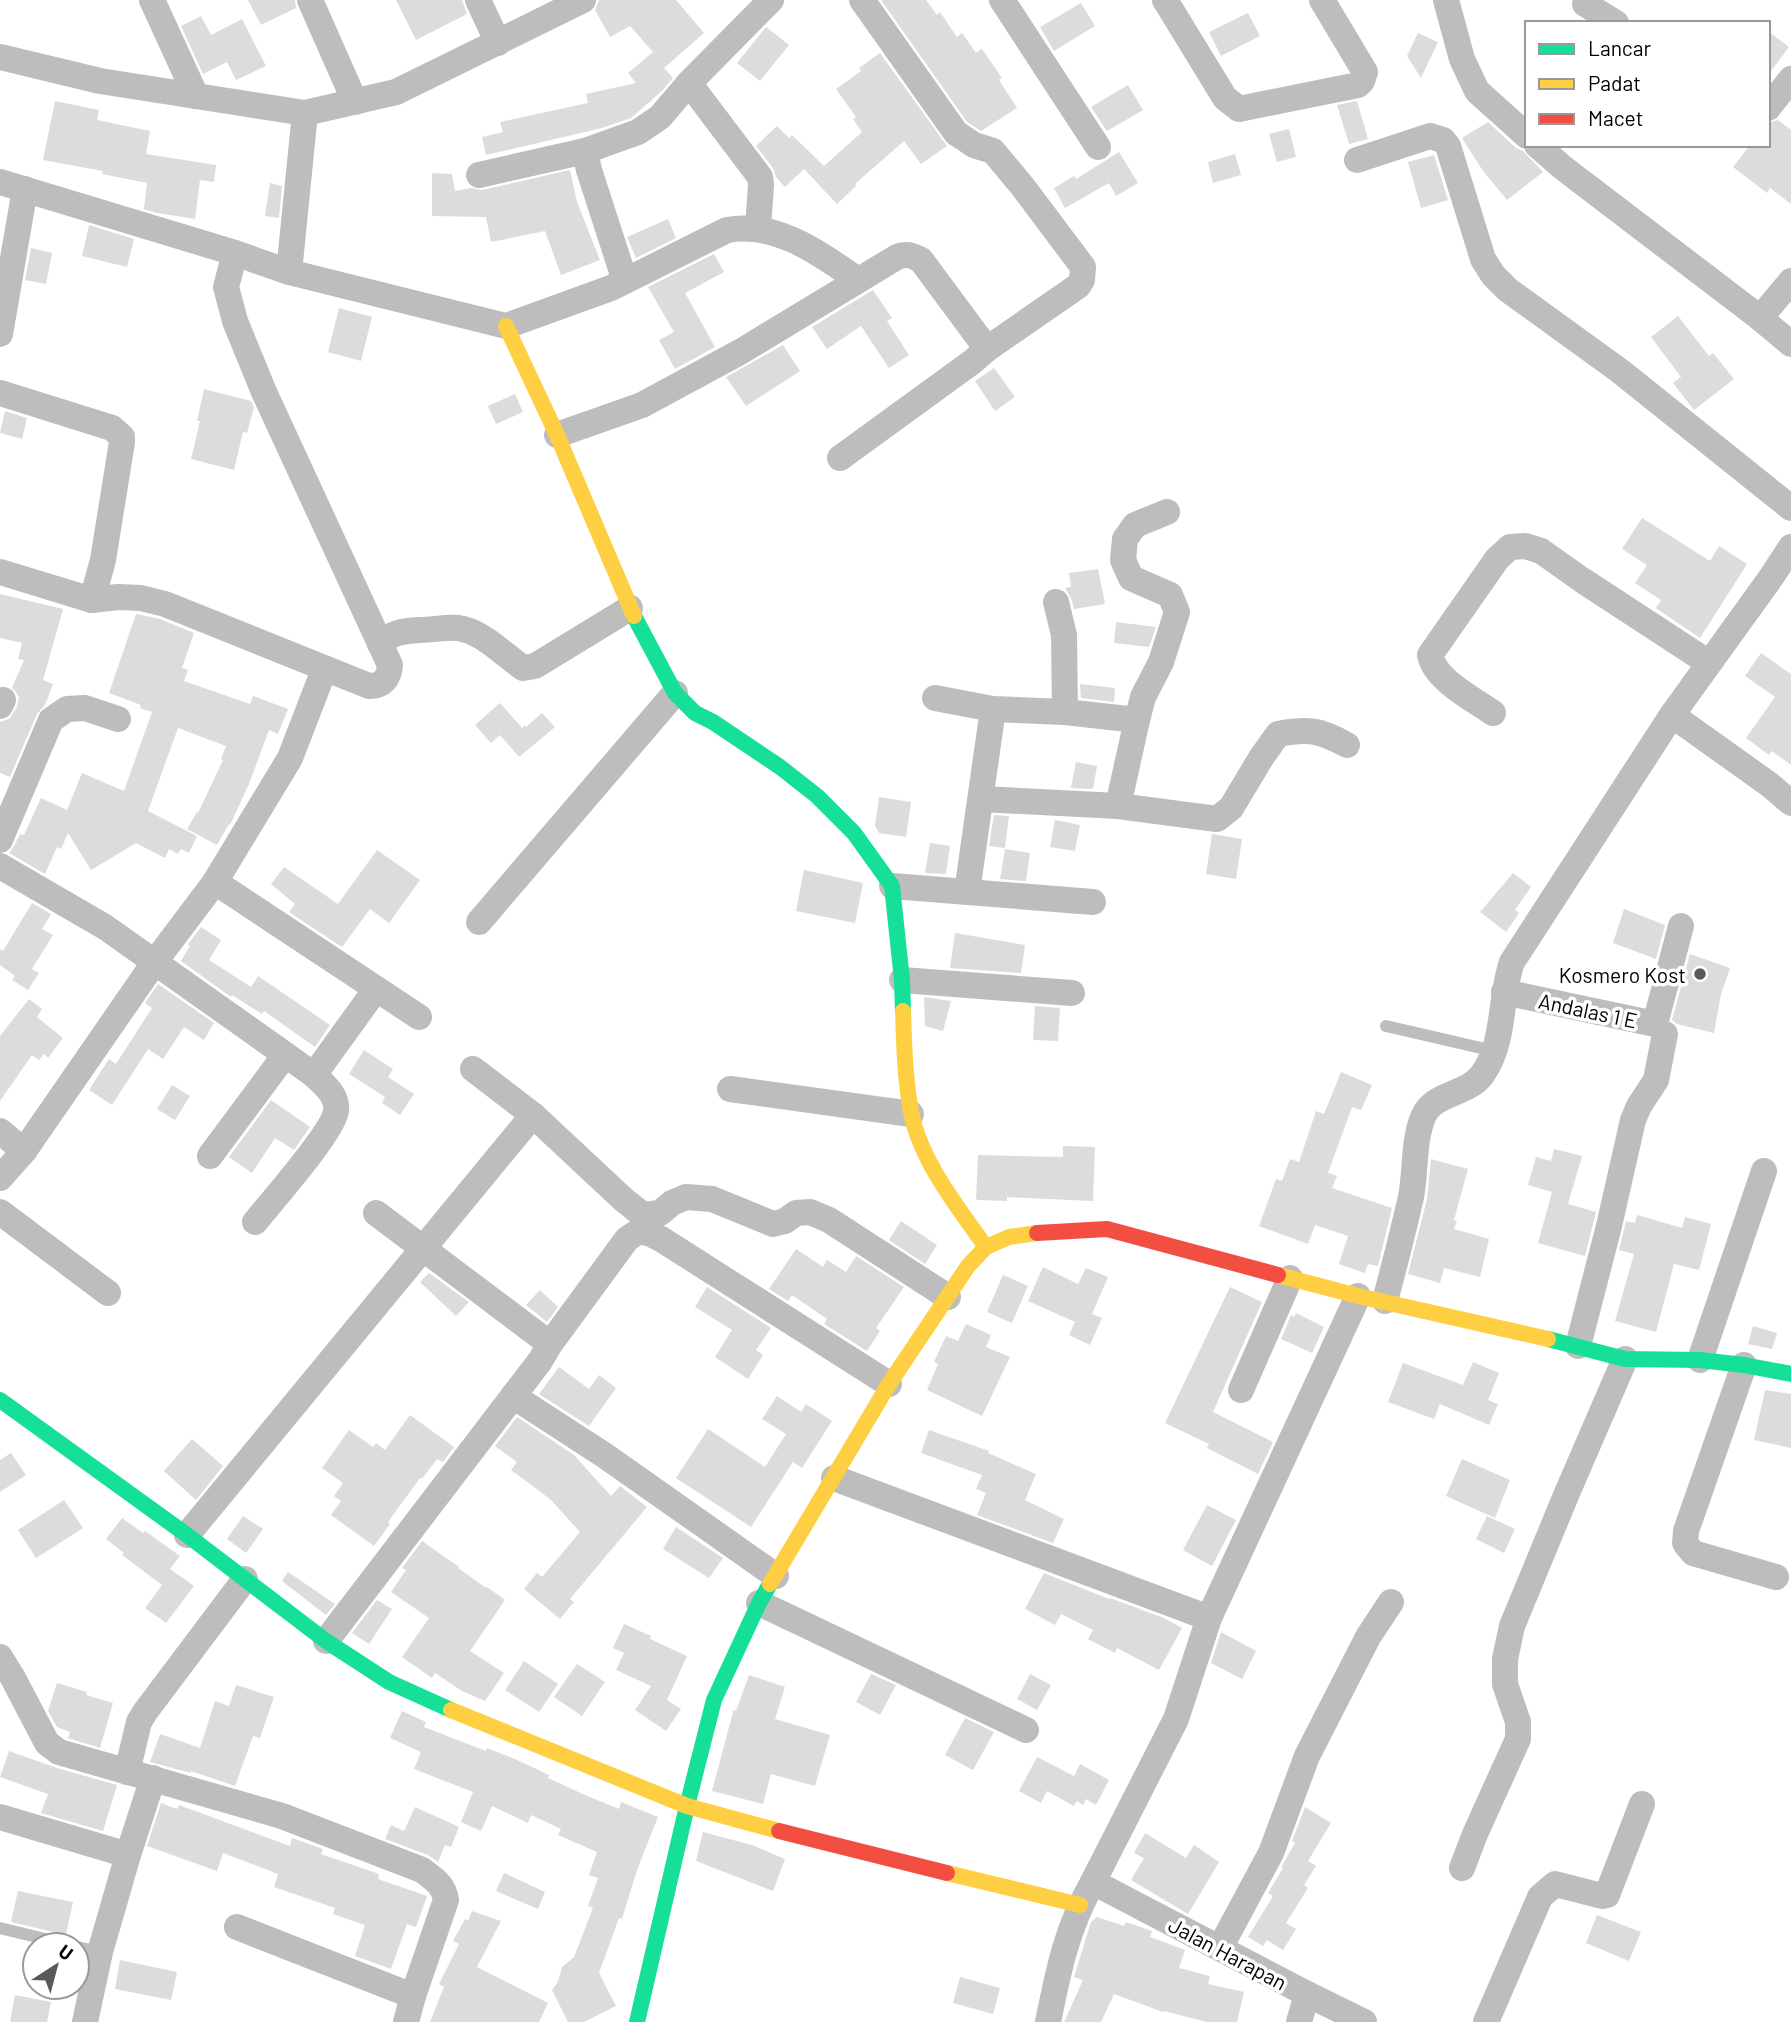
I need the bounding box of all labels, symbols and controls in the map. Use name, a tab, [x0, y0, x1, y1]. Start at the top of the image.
legend	[1525, 21, 1770, 147]
text: Lancar	[1588, 35, 1651, 60]
text: Padat	[1588, 70, 1641, 95]
text: Macet	[1588, 105, 1643, 130]
place label: Kosmero Kost	[1559, 962, 1686, 987]
marker: Kosmero Kost	[1692, 966, 1708, 982]
street label: Andalas 1 E	[1536, 987, 1640, 1033]
street label: Jalan Harapan	[1165, 1911, 1291, 1995]
north arrow	[21, 1931, 91, 2001]
text: U	[55, 1939, 78, 1965]

